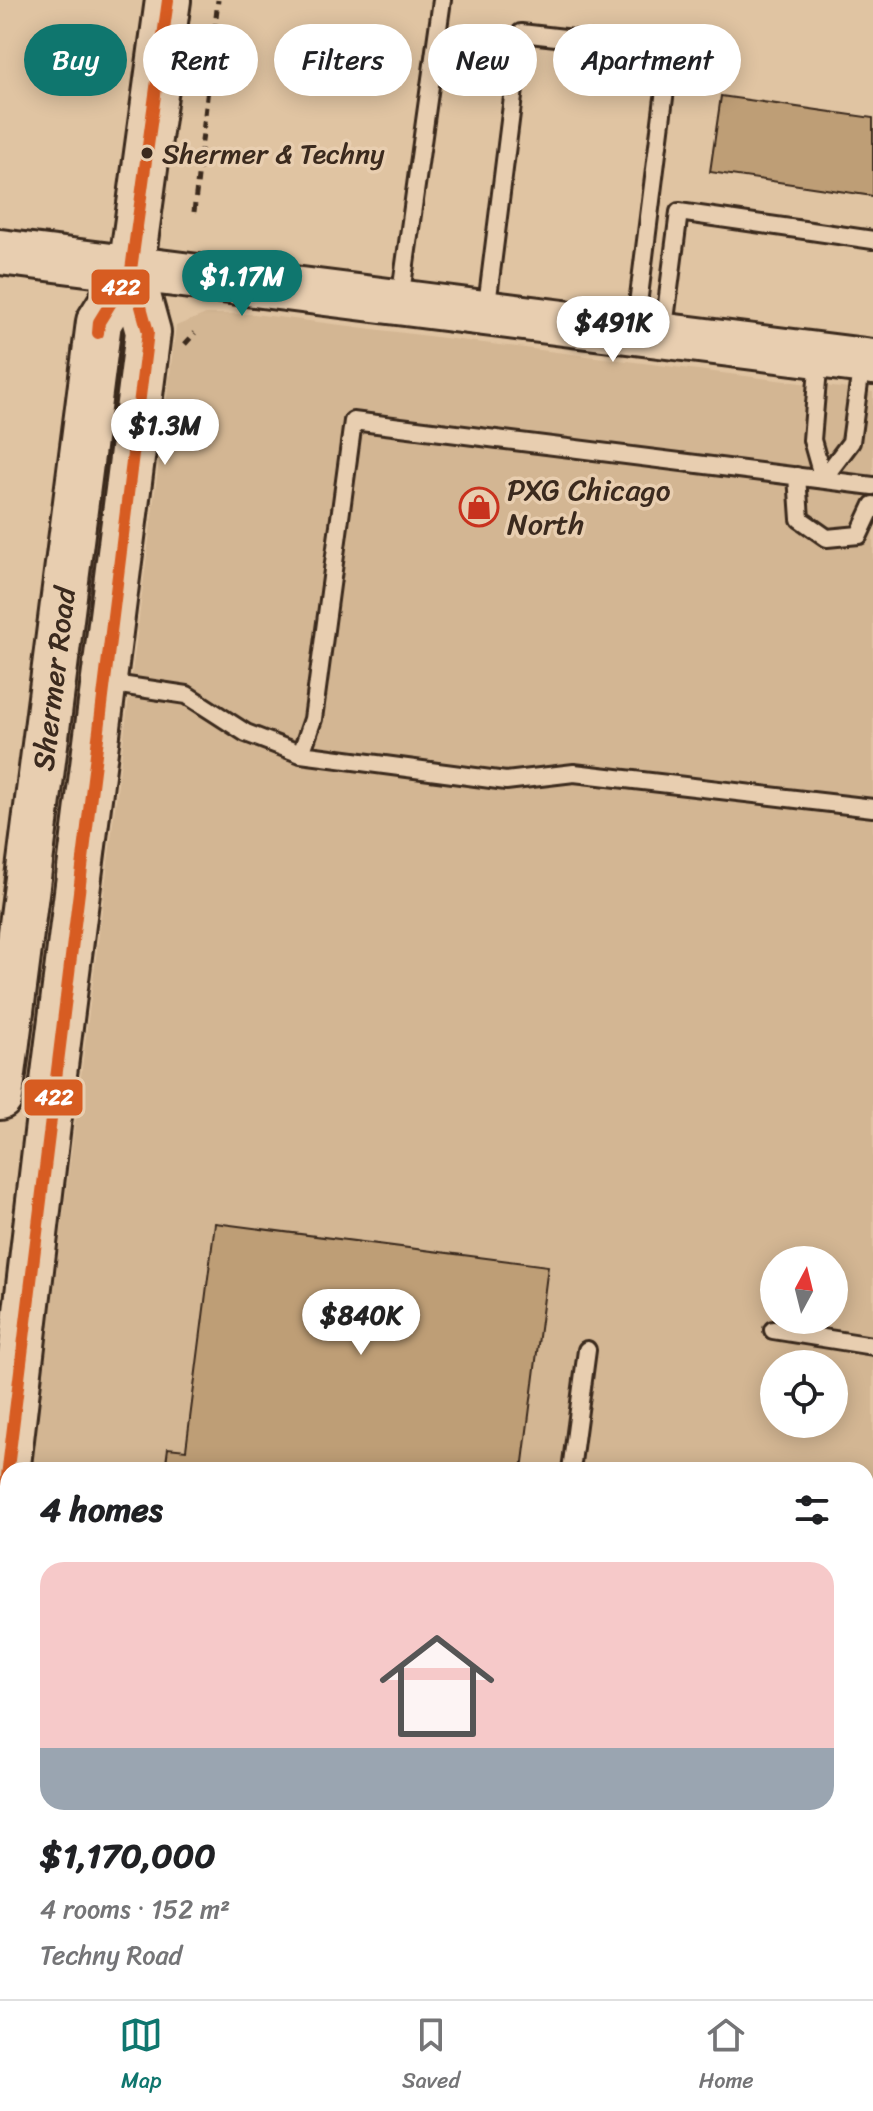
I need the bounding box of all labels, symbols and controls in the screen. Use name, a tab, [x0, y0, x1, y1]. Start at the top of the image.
chip: Buy	[24, 24, 127, 96]
chip: Rent	[143, 24, 258, 96]
chip: Filters	[274, 24, 412, 96]
chip: New	[428, 24, 537, 96]
chip: Apartment	[553, 24, 741, 96]
place label: Shermer & Techny	[162, 129, 385, 178]
marker: Shermer & Techny	[139, 145, 155, 161]
pin: $1.17M	[177, 250, 307, 318]
text: $1.17M	[200, 253, 284, 299]
line badge: 422	[90, 268, 151, 306]
text: 422	[100, 268, 141, 307]
pin: $491K	[557, 296, 669, 364]
text: $491K	[575, 299, 651, 345]
pin: $1.3M	[109, 399, 221, 467]
text: $1.3M	[129, 402, 201, 448]
place label: PXG Chicago North	[507, 463, 671, 551]
shop icon: PXG Chicago North	[458, 486, 500, 528]
street label: Shermer Road	[16, 582, 92, 774]
line badge: 422	[23, 1078, 84, 1117]
text: 422	[33, 1078, 74, 1117]
north arrow	[760, 1246, 848, 1334]
map controls	[760, 1246, 848, 1438]
pin: $840K	[305, 1289, 417, 1357]
text: $840K	[320, 1292, 402, 1338]
button: locate	[760, 1350, 848, 1438]
text: 4 homes	[40, 1480, 163, 1540]
icon: filters	[790, 1488, 834, 1532]
icon: home	[365, 1614, 509, 1758]
text: $1,170,000	[40, 1826, 216, 1886]
text: 4 rooms · 152 m²	[40, 1886, 230, 1932]
text: Techny Road	[40, 1932, 182, 1978]
tab: Map	[119, 2013, 163, 2100]
tab: Saved	[402, 2013, 460, 2100]
tab: Home	[699, 2013, 754, 2100]

